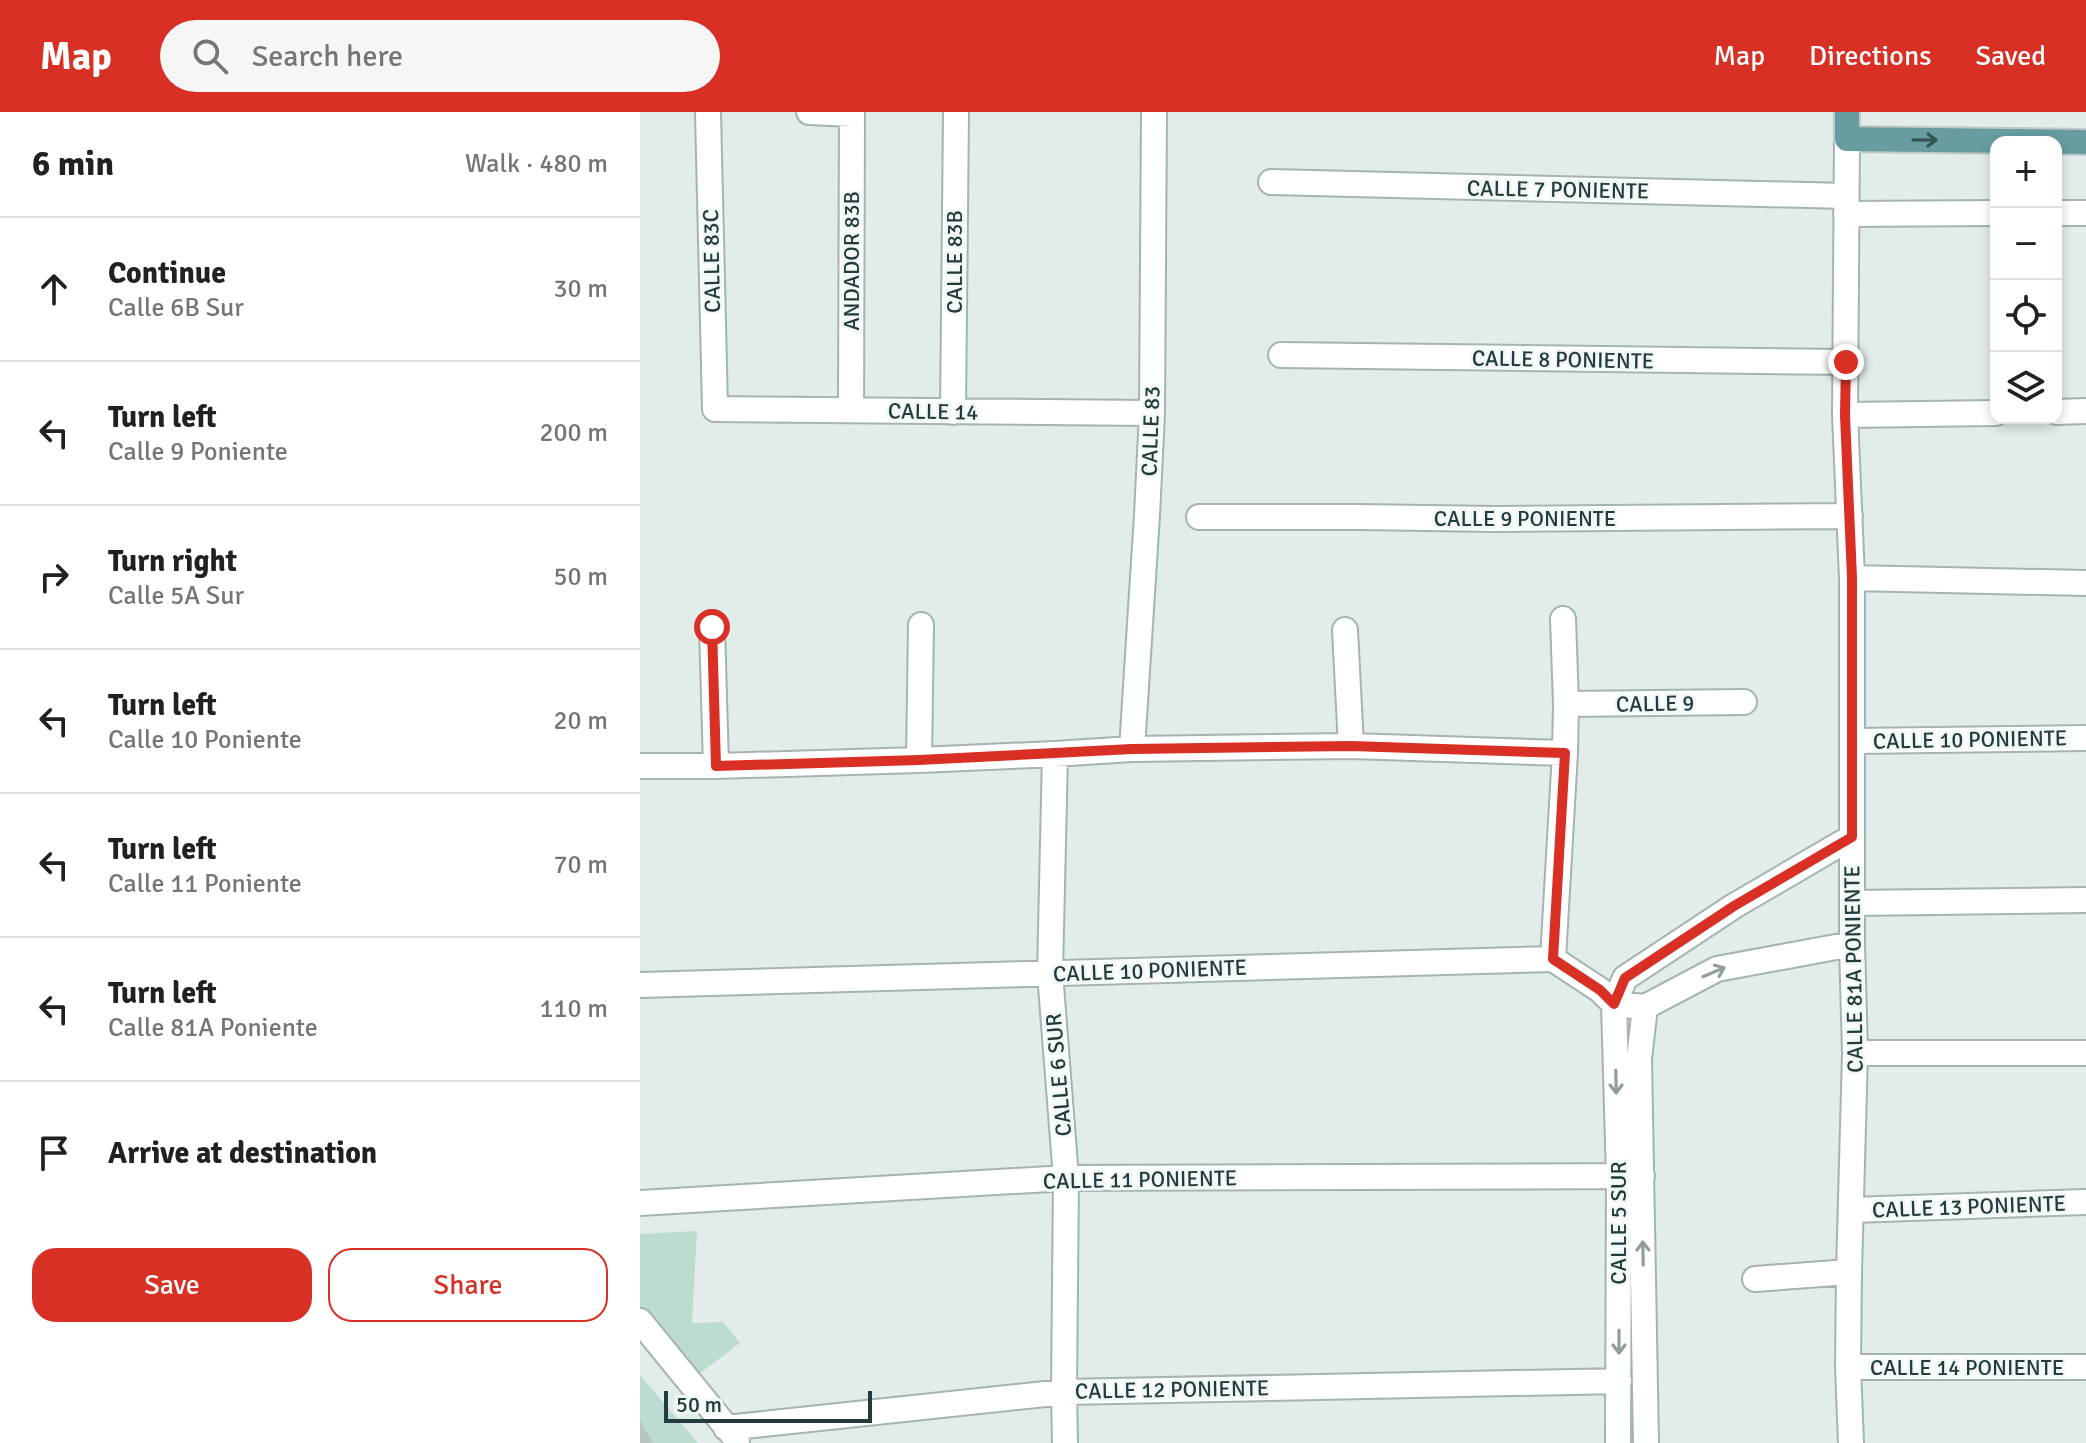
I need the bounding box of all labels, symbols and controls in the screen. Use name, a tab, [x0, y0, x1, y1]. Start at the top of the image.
search box	[160, 20, 720, 92]
text: Map	[40, 33, 112, 80]
icon: search	[188, 34, 232, 78]
text: Search here	[252, 38, 403, 75]
text: Map	[1713, 39, 1765, 73]
text: Directions	[1809, 39, 1931, 73]
text: Saved	[1975, 39, 2046, 73]
one-way arrow	[1911, 132, 1938, 148]
map controls	[1990, 136, 2062, 424]
button: +	[1990, 136, 2062, 208]
text: 6 min	[32, 143, 114, 185]
text: Walk · 480 m	[465, 148, 608, 180]
street label: CALLE 7 PONIENTE	[1467, 174, 1649, 205]
street label: ANDADOR 83B	[838, 191, 865, 331]
button: −	[1990, 208, 2062, 280]
street label: CALLE 83C	[697, 209, 726, 313]
street label: CALLE 83B	[941, 210, 968, 314]
text: Continue	[108, 255, 226, 292]
icon: ahead	[32, 267, 76, 311]
text: 30 m	[553, 273, 608, 305]
button: locate	[1990, 280, 2062, 352]
text: Calle 6B Sur	[108, 292, 244, 324]
street label: CALLE 8 PONIENTE	[1472, 344, 1654, 375]
route end	[1828, 344, 1864, 380]
button: layers	[1990, 352, 2062, 424]
street label: CALLE 83	[1135, 385, 1166, 477]
street label: CALLE 14	[888, 397, 978, 426]
text: Turn left	[108, 399, 217, 436]
icon: left	[32, 411, 76, 455]
text: 200 m	[539, 417, 608, 449]
text: Calle 9 Poniente	[108, 436, 288, 468]
street label: CALLE 9 PONIENTE	[1434, 505, 1616, 532]
text: Turn right	[108, 543, 237, 580]
icon: right	[32, 555, 76, 599]
text: 50 m	[553, 561, 608, 593]
text: Calle 5A Sur	[108, 580, 244, 612]
route start	[694, 609, 730, 645]
text: Turn left	[108, 687, 217, 724]
street label: CALLE 9	[1616, 689, 1694, 718]
icon: left	[32, 699, 76, 743]
text: 20 m	[553, 705, 608, 737]
text: Calle 10 Poniente	[108, 724, 302, 756]
street label: CALLE 10 PONIENTE	[1873, 724, 2067, 755]
text: Turn left	[108, 831, 217, 868]
icon: left	[32, 843, 76, 887]
text: 70 m	[553, 849, 608, 881]
street label: CALLE 81A PONIENTE	[1838, 865, 1869, 1073]
text: Calle 11 Poniente	[108, 868, 302, 900]
street label: CALLE 10 PONIENTE	[1053, 954, 1248, 987]
one-way arrow	[1701, 963, 1726, 978]
text: Turn left	[108, 975, 217, 1012]
icon: left	[32, 987, 76, 1031]
text: 110 m	[539, 993, 608, 1025]
text: Calle 81A Poniente	[108, 1012, 318, 1044]
street label: CALLE 6 SUR	[1040, 1012, 1077, 1138]
one-way arrow	[1609, 1068, 1624, 1095]
icon: arrive	[32, 1131, 76, 1175]
text: Arrive at destination	[108, 1135, 377, 1172]
street label: CALLE 5 SUR	[1605, 1161, 1632, 1285]
street label: CALLE 11 PONIENTE	[1043, 1164, 1237, 1195]
street label: CALLE 13 PONIENTE	[1872, 1190, 2067, 1223]
one-way arrow	[1635, 1240, 1651, 1267]
button: Save	[32, 1248, 312, 1322]
button: Share	[328, 1248, 608, 1322]
one-way arrow	[1611, 1328, 1627, 1355]
street label: CALLE 14 PONIENTE	[1870, 1354, 2064, 1381]
street label: CALLE 12 PONIENTE	[1075, 1374, 1269, 1405]
scale bar	[664, 1387, 872, 1423]
text: 50 m	[676, 1391, 722, 1418]

